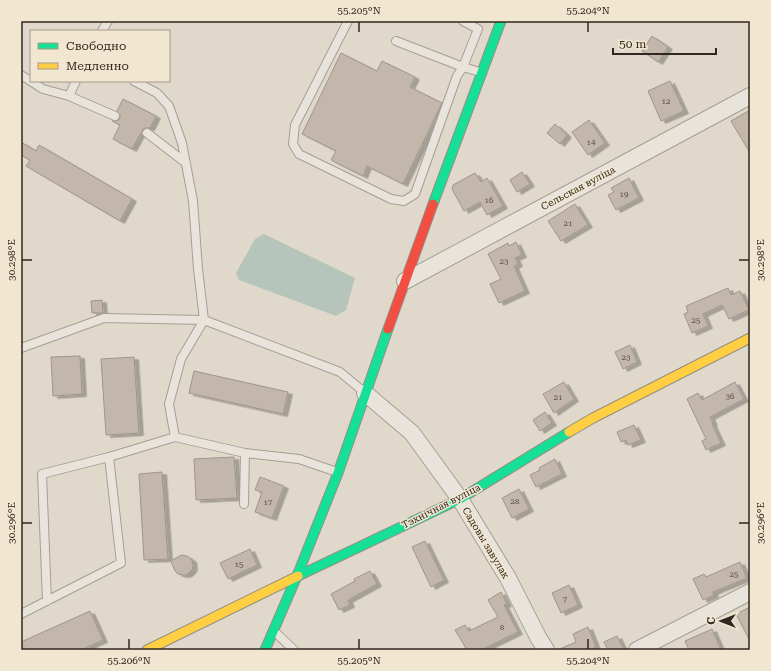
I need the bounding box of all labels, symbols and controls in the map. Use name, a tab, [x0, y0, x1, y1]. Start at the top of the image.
text: 55.205°N	[337, 5, 381, 16]
text: 55.204°N	[566, 5, 610, 16]
legend	[30, 30, 170, 82]
scale bar	[613, 30, 716, 56]
text: 50 m	[619, 37, 646, 51]
text: Свободно	[66, 39, 126, 53]
text: Медленно	[66, 59, 129, 73]
house number: 12	[662, 97, 671, 106]
house number: 14	[587, 138, 596, 147]
street label: Сельская вуліца	[539, 164, 617, 212]
house number: 19	[620, 190, 629, 199]
house number: 16	[485, 196, 494, 205]
house number: 21	[564, 219, 573, 228]
text: 30.298°E	[6, 239, 17, 281]
text: 30.298°E	[755, 239, 766, 281]
house number: 23	[500, 257, 509, 266]
house number: 25	[692, 316, 701, 325]
house number: 23	[622, 353, 631, 362]
house number: 36	[726, 392, 735, 401]
house number: 21	[554, 393, 563, 402]
street label: Тэхнічная вуліца	[400, 481, 483, 531]
house number: 28	[511, 497, 520, 506]
house number: 17	[264, 498, 273, 507]
text: 30.296°E	[6, 502, 17, 544]
text: 30.296°E	[755, 502, 766, 544]
street label: Садовы завулак	[460, 505, 512, 581]
house number: 15	[235, 560, 244, 569]
house number: 25	[730, 570, 739, 579]
house number: 7	[563, 595, 568, 604]
north arrow	[701, 601, 741, 641]
text: С	[705, 617, 718, 625]
house number: 8	[500, 623, 505, 632]
text: 55.206°N	[107, 655, 151, 666]
text: 55.205°N	[337, 655, 381, 666]
text: 55.204°N	[566, 655, 610, 666]

